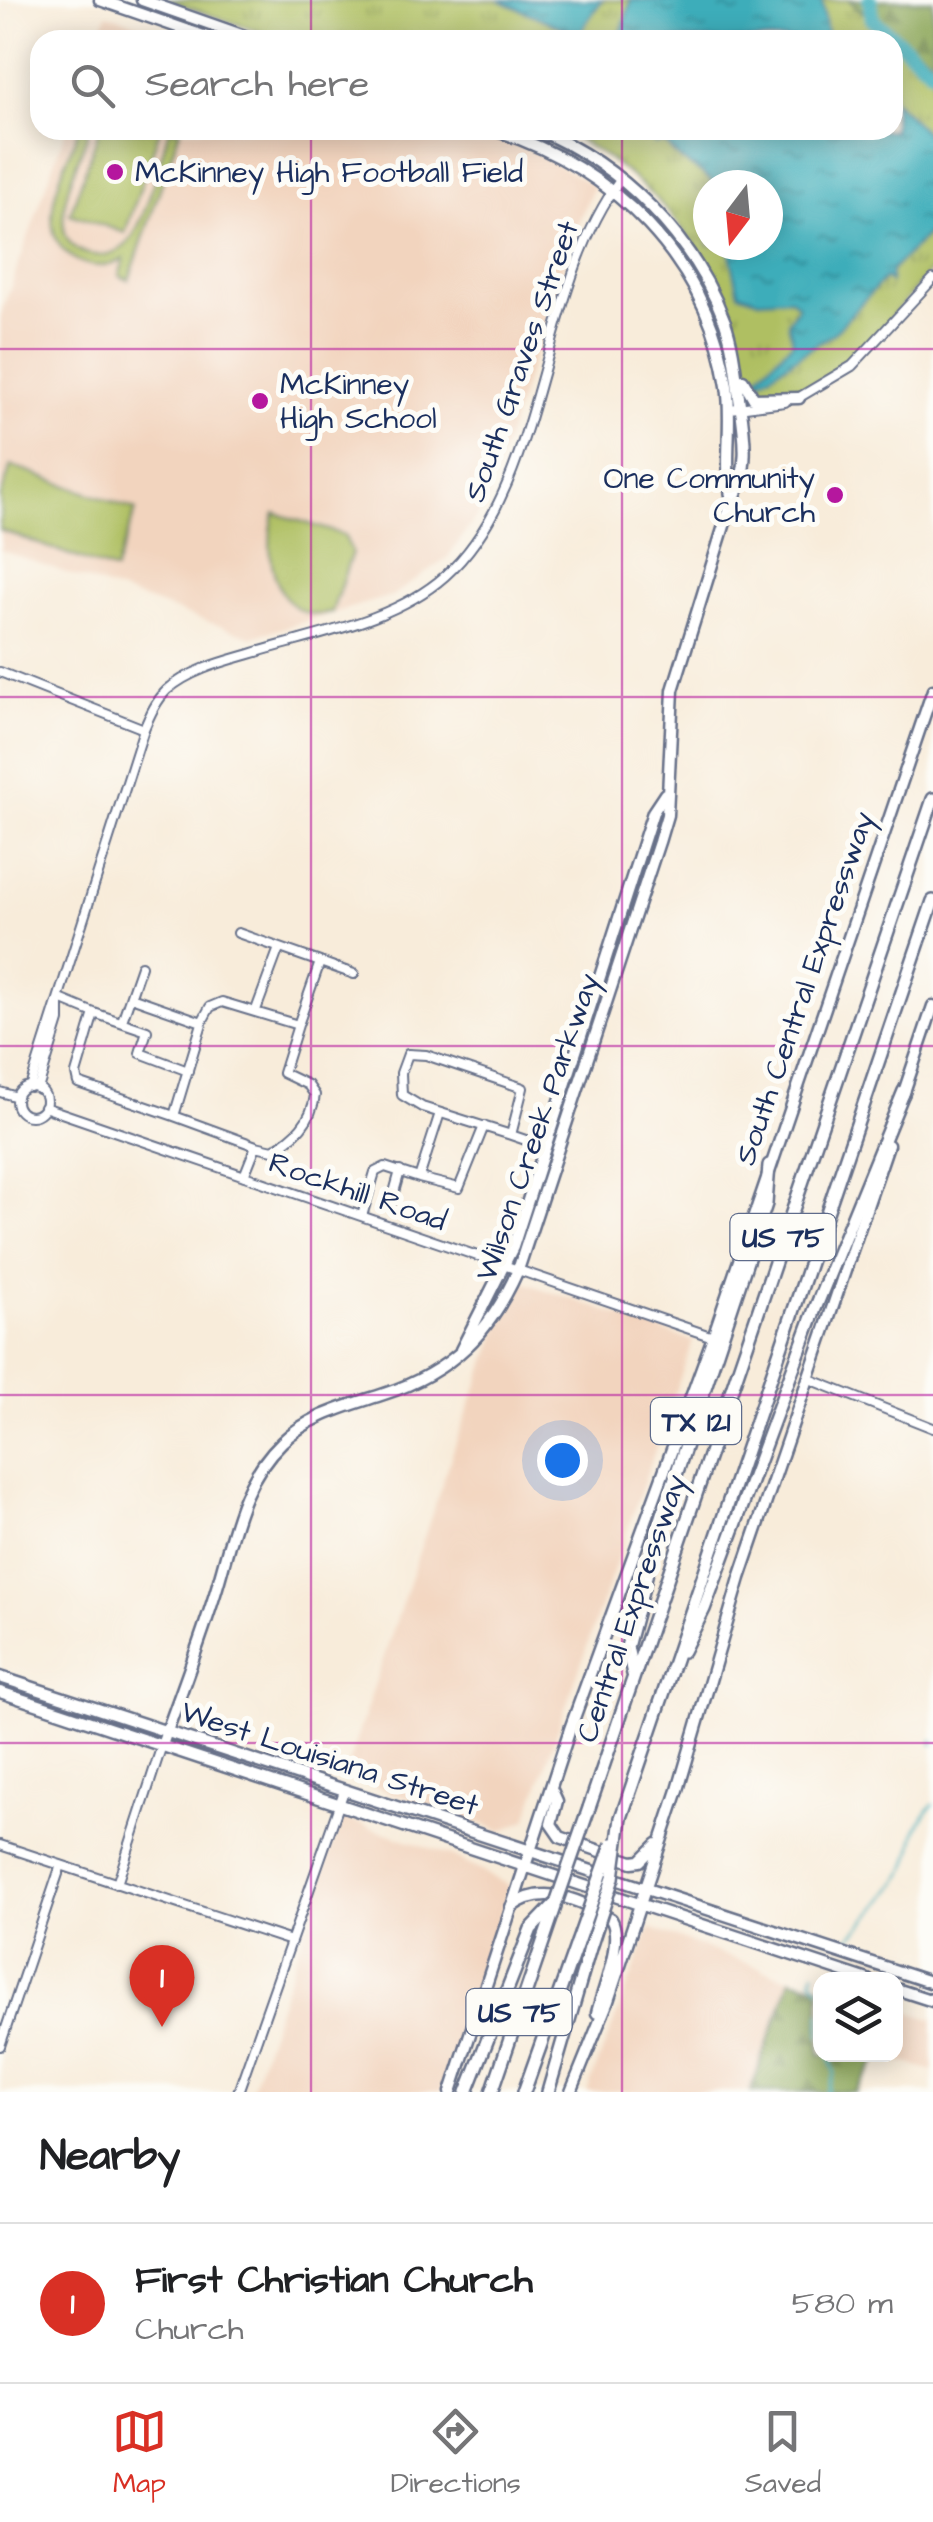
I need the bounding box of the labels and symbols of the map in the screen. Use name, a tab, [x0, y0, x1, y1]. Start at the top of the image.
place label: McKinney High Football Field	[135, 152, 523, 195]
marker: McKinney High Football Field	[104, 161, 126, 183]
north arrow	[693, 170, 783, 260]
street label: South Graves Street	[454, 215, 590, 507]
place label: McKinney High School	[280, 364, 437, 441]
marker: McKinney High School	[249, 390, 271, 412]
place label: One Community Church	[603, 458, 815, 534]
marker: One Community Church	[824, 484, 846, 506]
street label: South Central Expressway	[725, 806, 886, 1171]
street label: Wilson Creek Parkway	[466, 968, 611, 1287]
street label: Rockhill Road	[263, 1142, 452, 1242]
road number: US 75	[730, 1214, 836, 1260]
road number: TX 121	[651, 1398, 741, 1444]
your location	[537, 1435, 588, 1486]
street label: Central Expressway	[566, 1469, 698, 1748]
street label: West Louisiana Street	[175, 1691, 484, 1827]
pin: 1	[130, 1944, 194, 2027]
road number: US 75	[466, 1989, 572, 2035]

